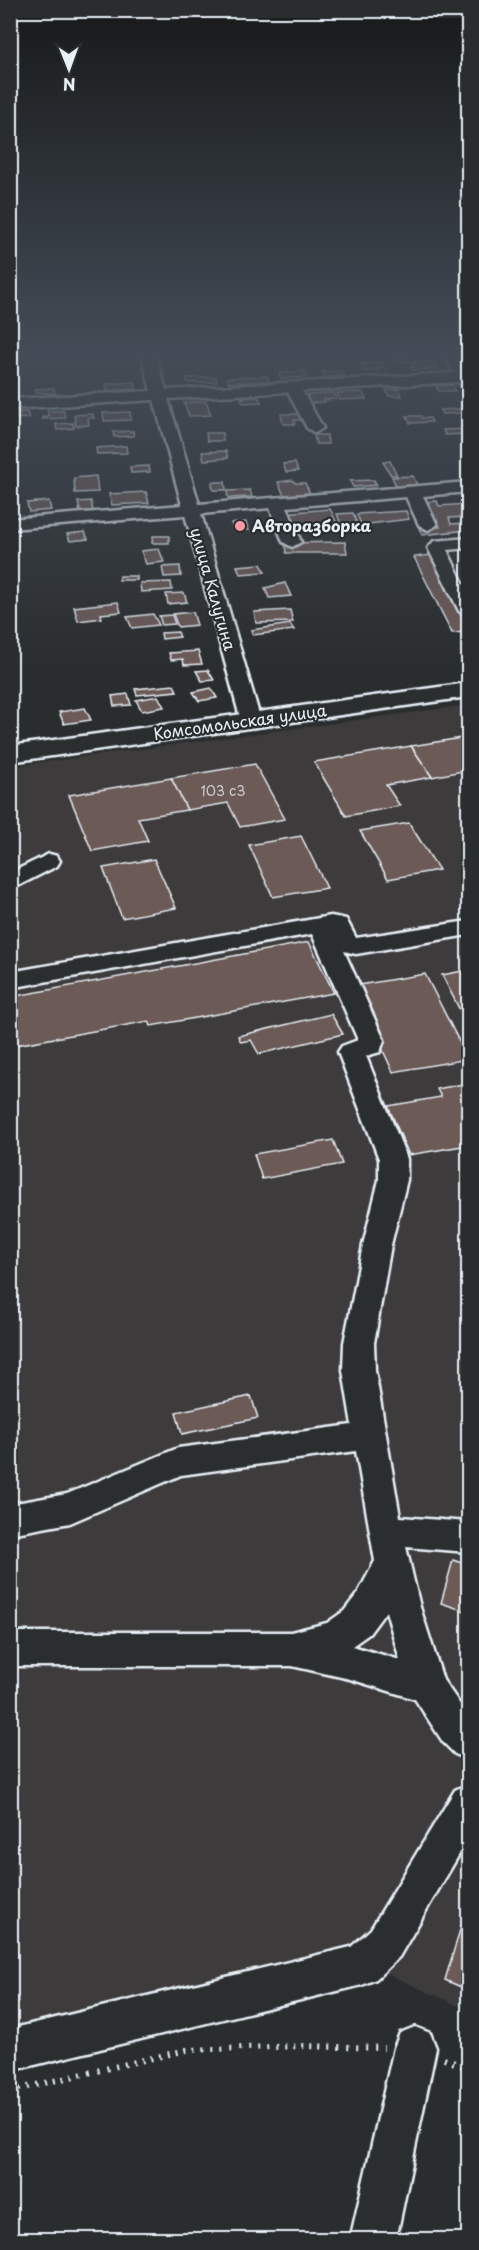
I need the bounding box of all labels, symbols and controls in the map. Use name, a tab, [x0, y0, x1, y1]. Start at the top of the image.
north arrow	[39, 39, 99, 99]
text: N	[63, 73, 76, 97]
place label: Авторазборка	[252, 513, 371, 537]
marker: Авторазборка	[233, 519, 247, 533]
street label: улица Калугина	[185, 524, 243, 653]
street label: Комсомольская улица	[152, 697, 328, 745]
house number: 103 с3	[200, 780, 246, 801]

